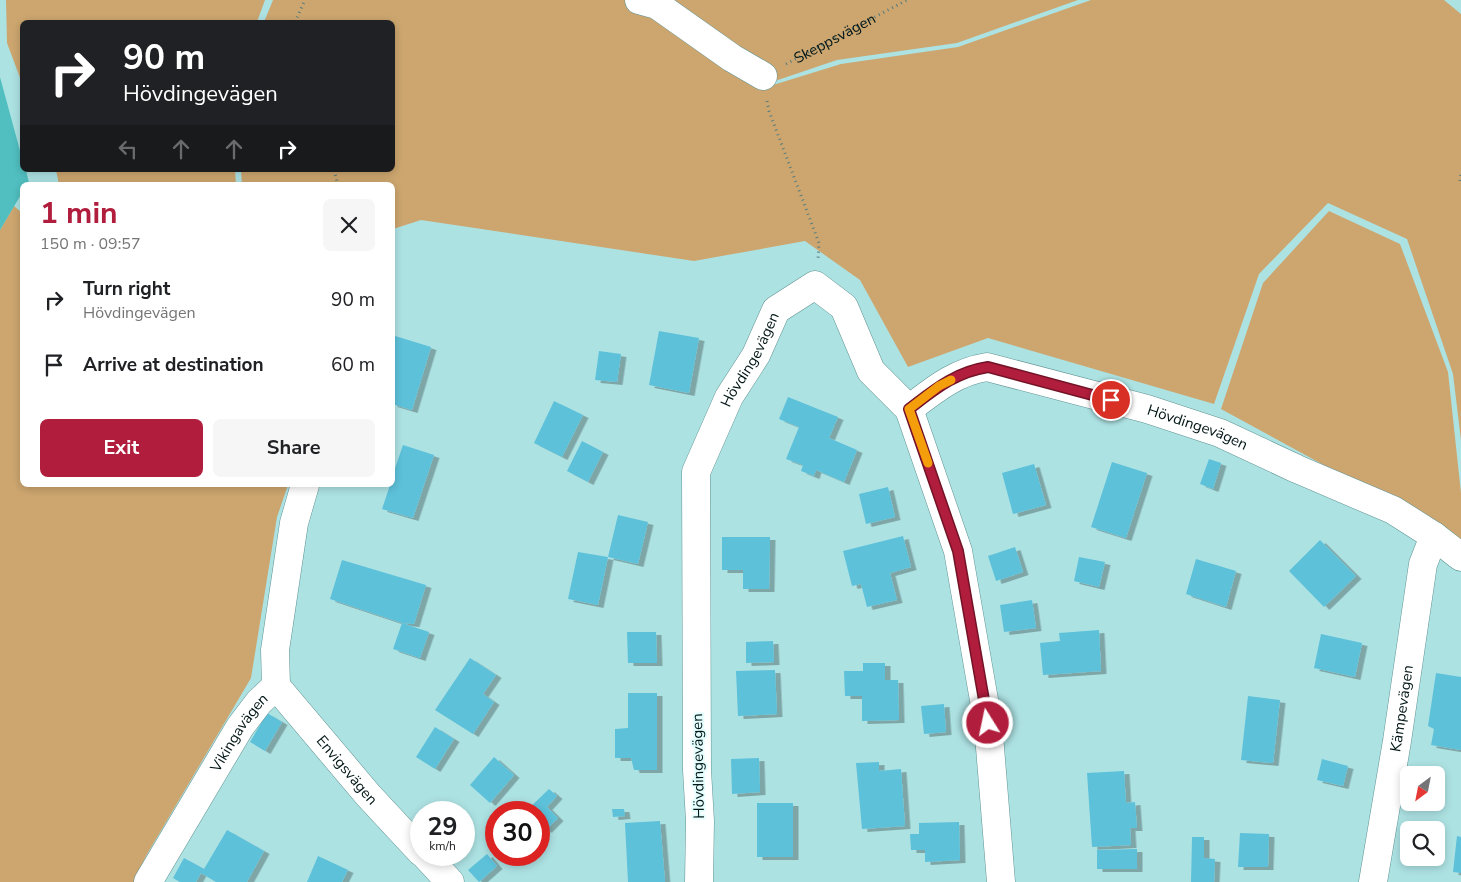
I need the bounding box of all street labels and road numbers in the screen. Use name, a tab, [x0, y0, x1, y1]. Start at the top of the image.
street label: Skeppsvägen	[790, 8, 879, 68]
street label: Hövdingevägen	[716, 309, 784, 410]
street label: Hövdingevägen	[1145, 400, 1251, 455]
street label: Kämpevägen	[1385, 664, 1418, 753]
street label: Vikingavägen	[205, 689, 272, 777]
street label: Hövdingevägen	[687, 713, 709, 819]
street label: Envigsvägen	[312, 731, 382, 809]

